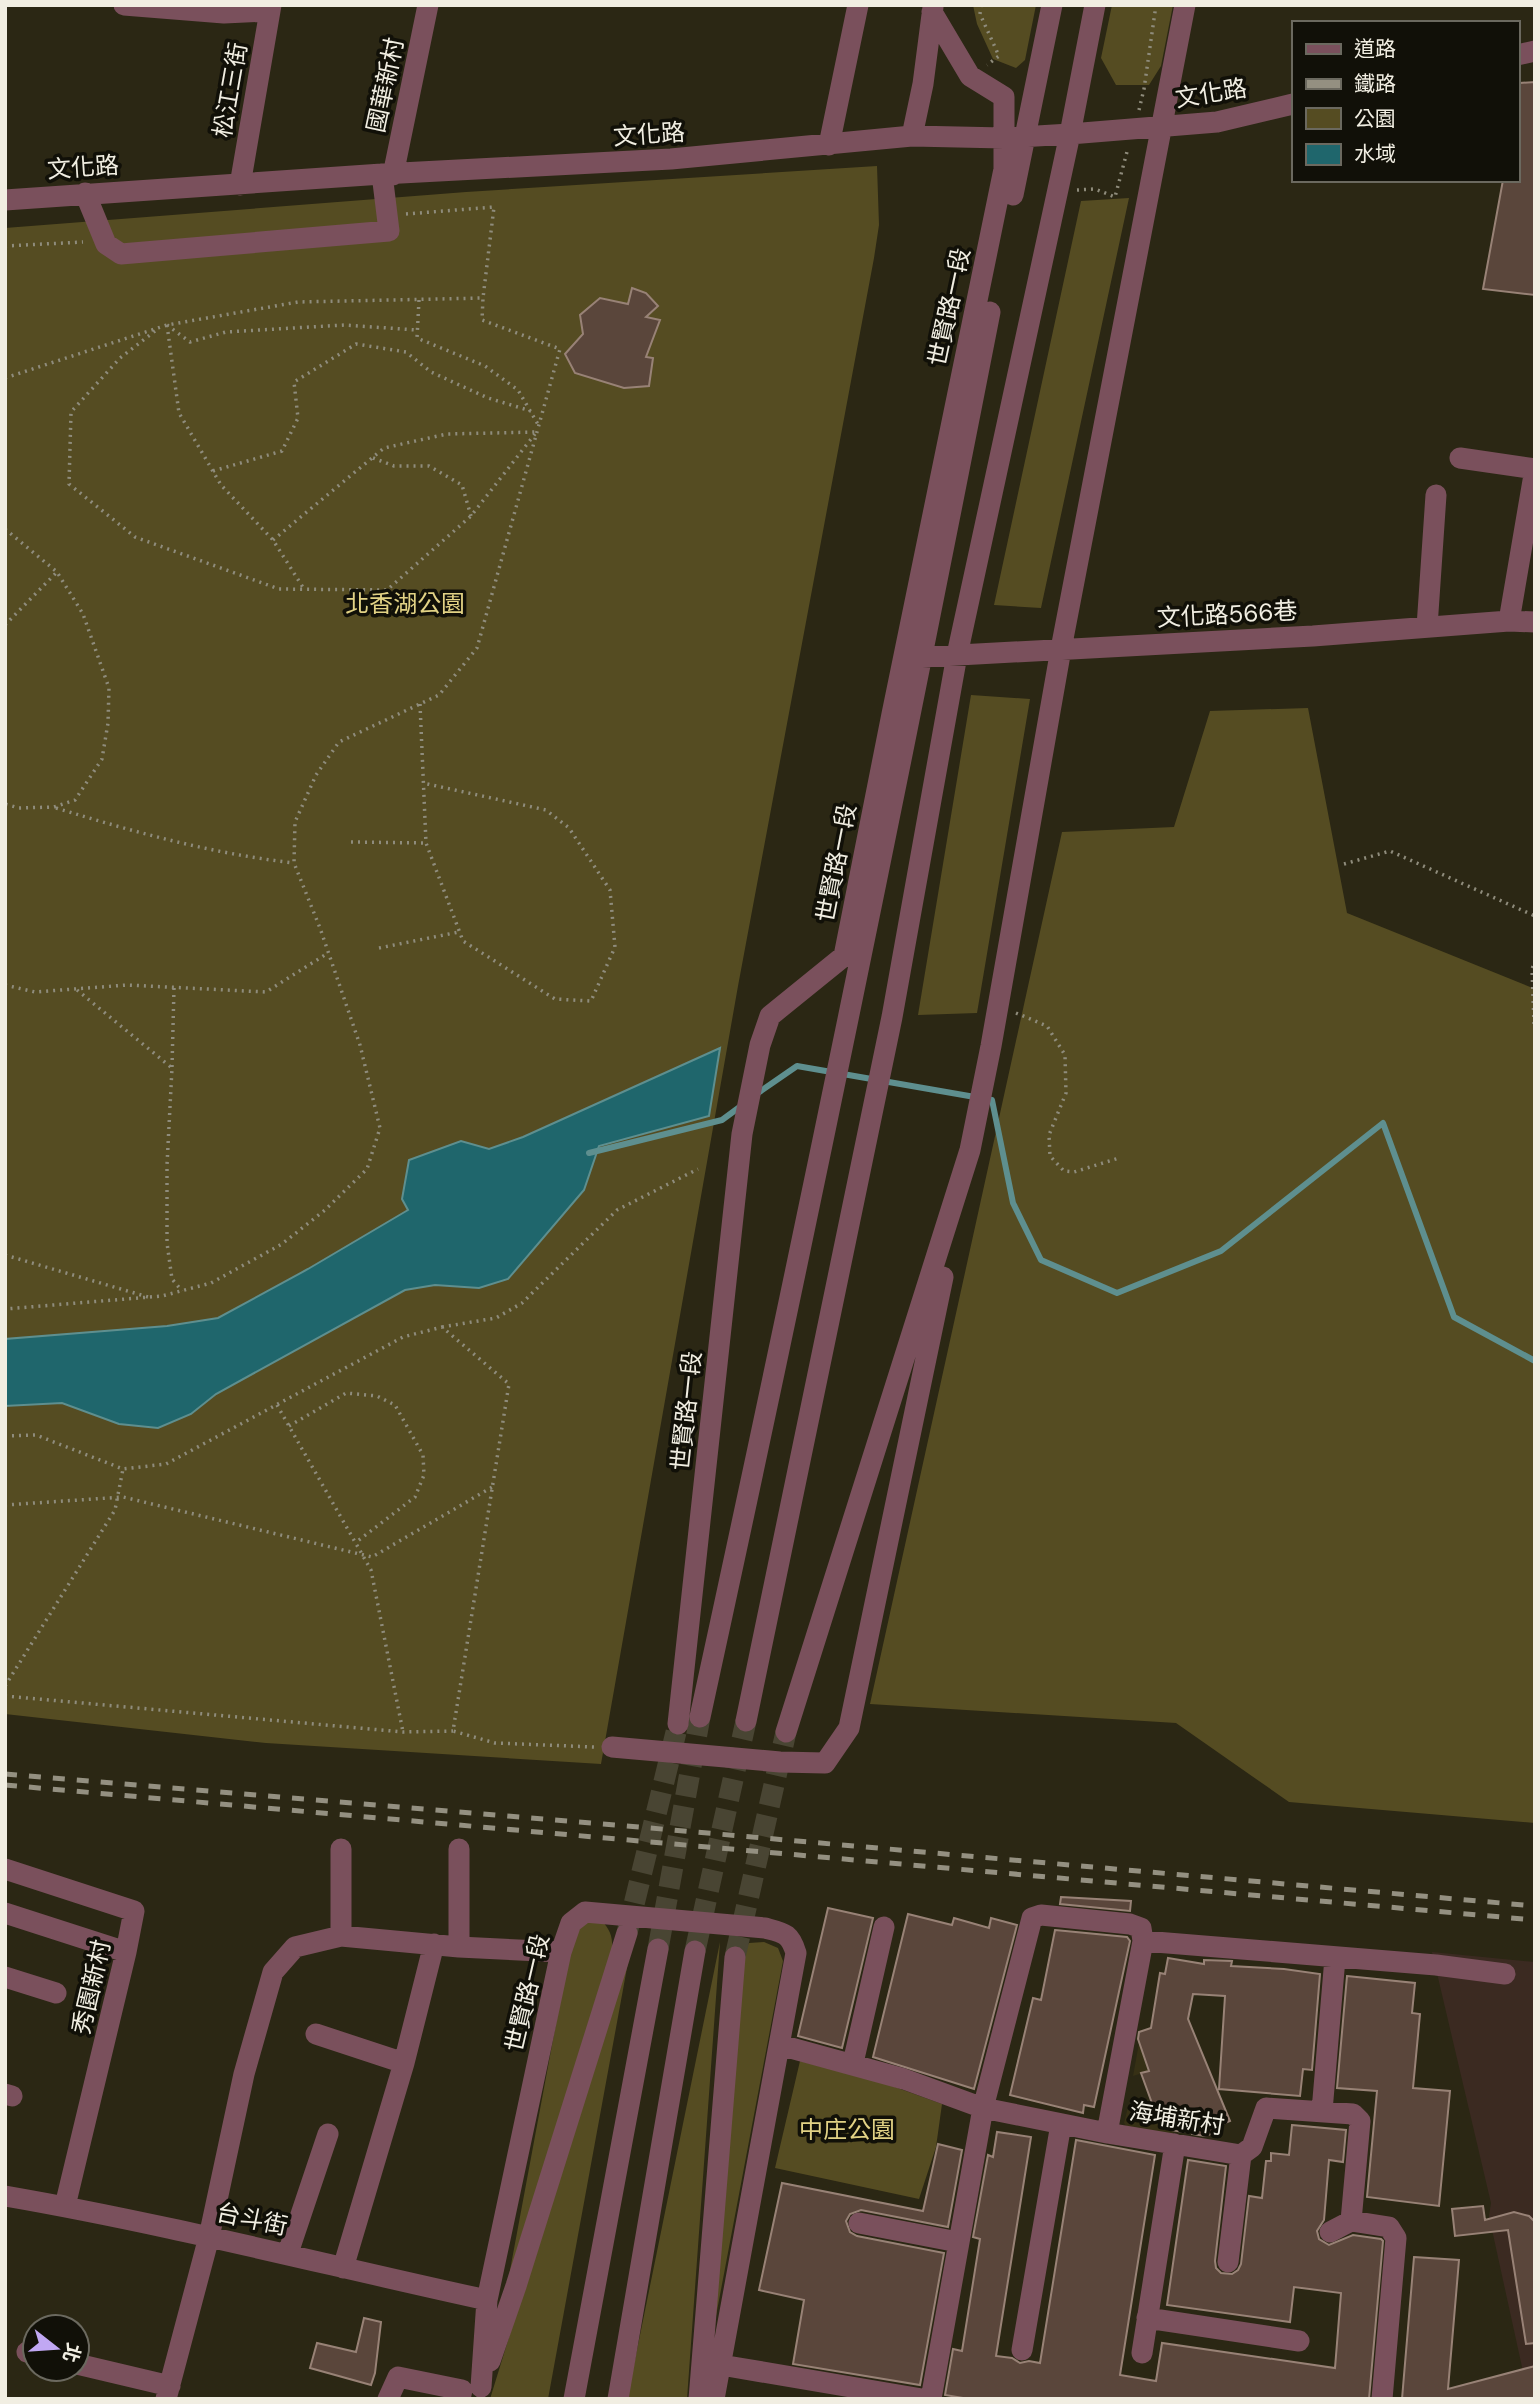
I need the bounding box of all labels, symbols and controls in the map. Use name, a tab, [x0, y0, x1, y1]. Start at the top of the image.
legend	[1292, 21, 1519, 182]
street label: 國華新村	[360, 35, 410, 135]
text: 道路	[1354, 35, 1396, 63]
street label: 松江三街	[206, 40, 254, 140]
text: 鐵路	[1354, 70, 1396, 98]
street label: 文化路	[1173, 72, 1249, 114]
text: 公園	[1354, 105, 1396, 133]
street label: 文化路	[612, 116, 686, 152]
text: 水域	[1354, 140, 1396, 168]
street label: 文化路	[46, 149, 120, 185]
street label: 世賢路一段	[921, 245, 977, 369]
park label: 北香湖公園	[345, 588, 465, 619]
street label: 文化路566巷	[1156, 595, 1298, 633]
street label: 世賢路一段	[809, 801, 863, 925]
street label: 世賢路一段	[664, 1350, 708, 1472]
street label: 世賢路一段	[498, 1931, 556, 2055]
street label: 秀園新村	[65, 1937, 117, 2037]
street label: 海埔新村	[1127, 2095, 1227, 2141]
park label: 中庄公園	[799, 2114, 895, 2145]
street label: 台斗街	[214, 2196, 290, 2242]
north arrow	[21, 2313, 91, 2383]
text: 北	[57, 2340, 87, 2366]

